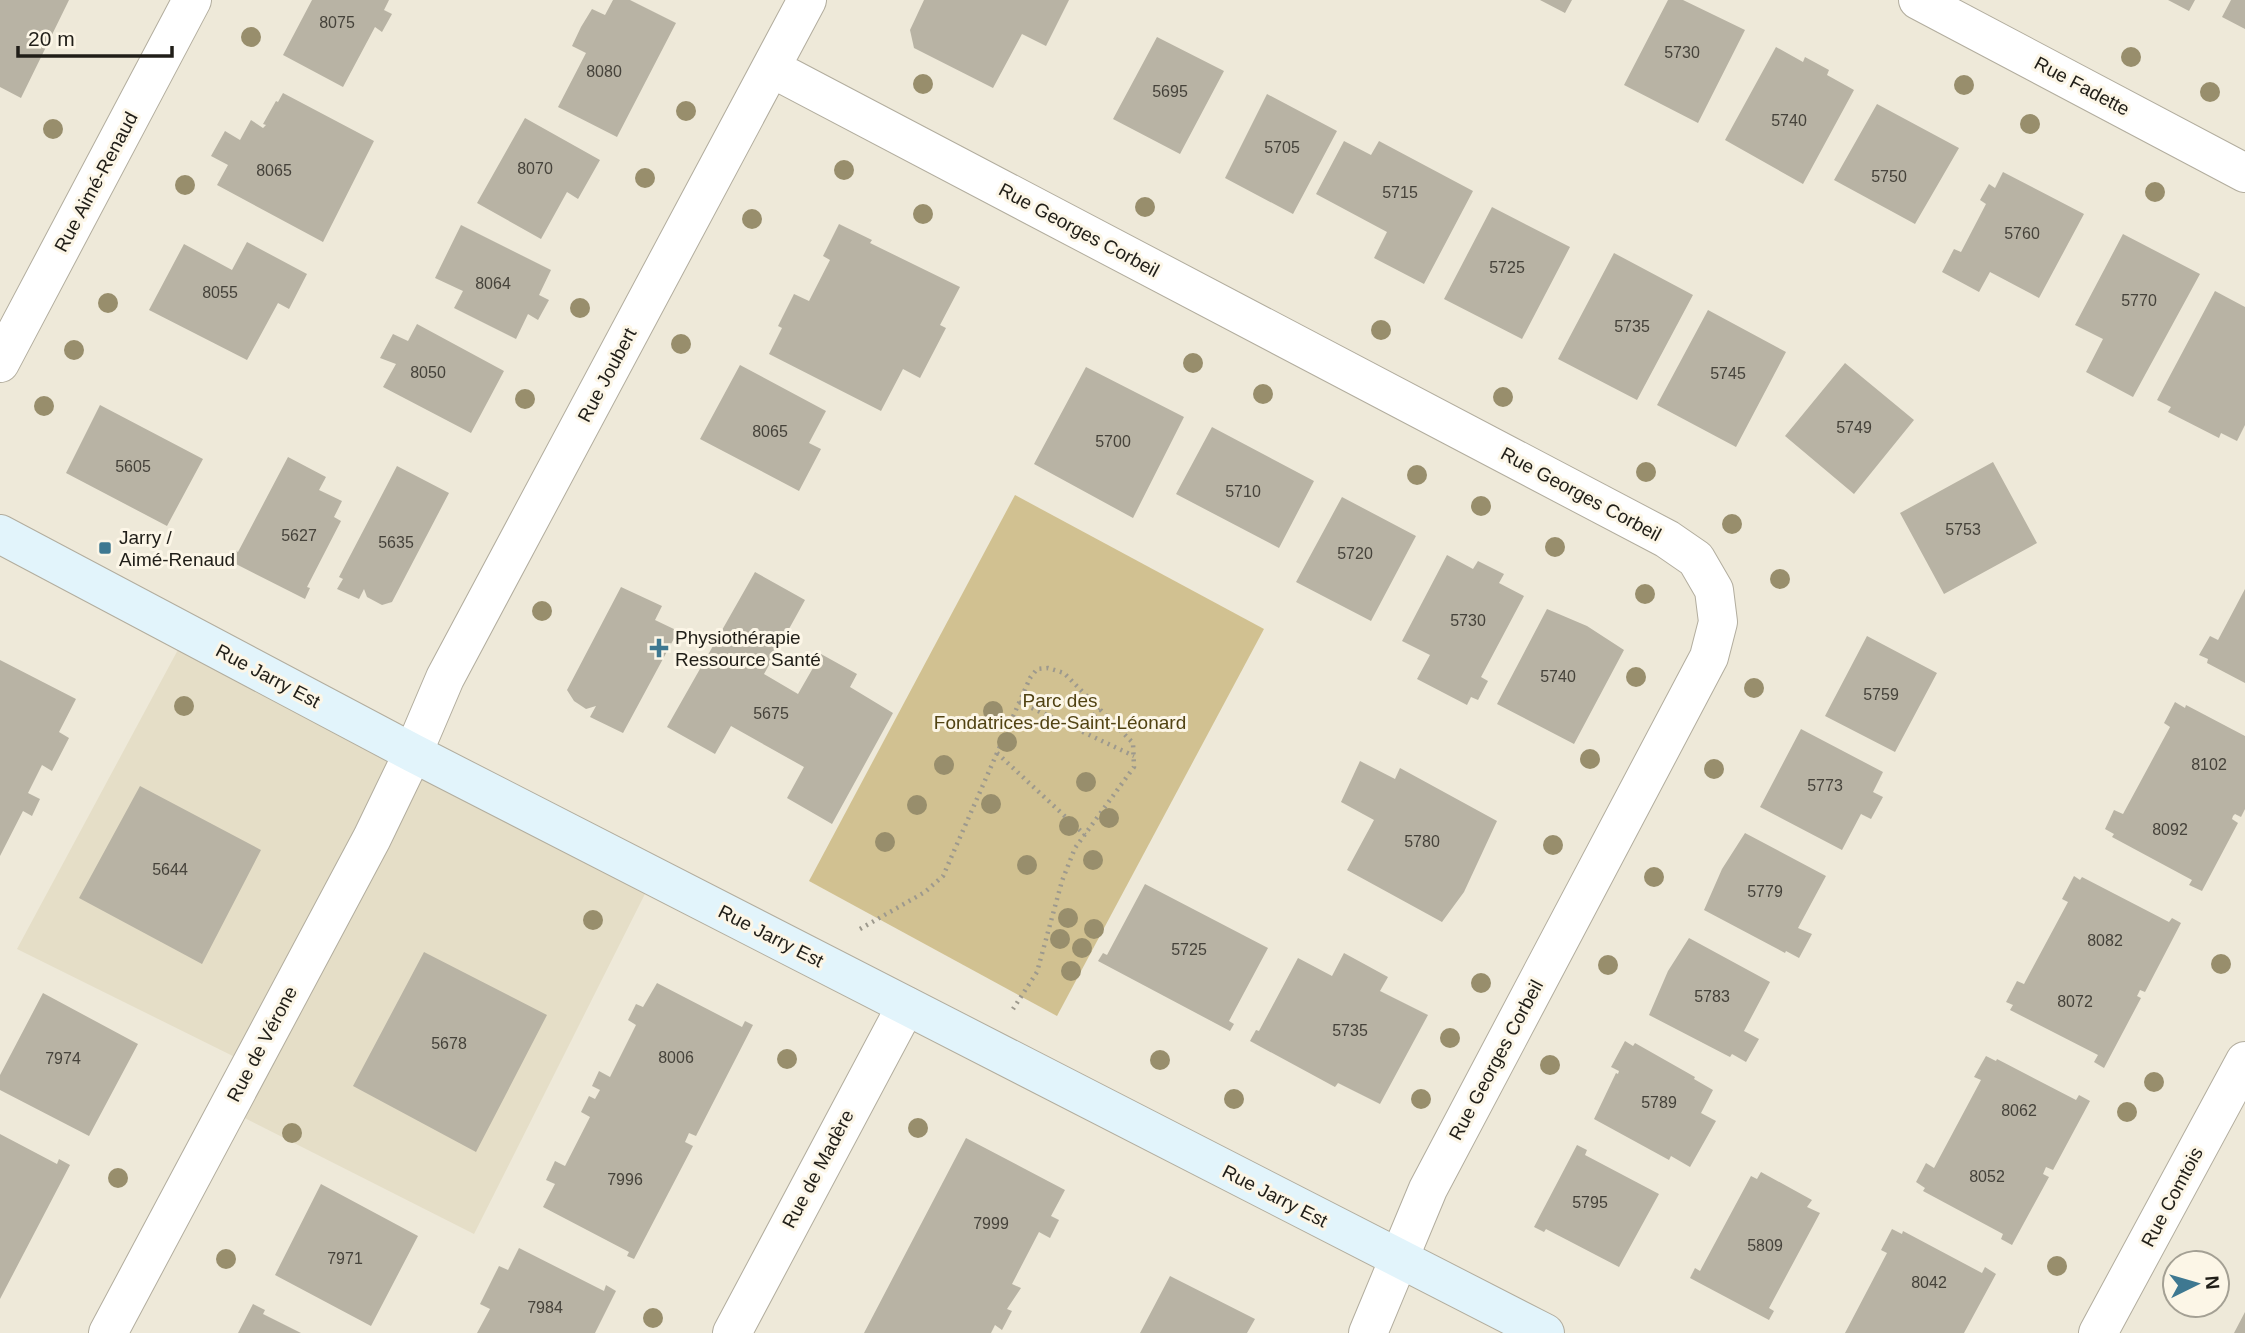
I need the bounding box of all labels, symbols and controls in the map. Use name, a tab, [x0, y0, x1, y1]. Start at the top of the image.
scale bar	[18, 14, 172, 58]
house number: 8075	[319, 14, 355, 31]
text: 20 m	[28, 27, 75, 50]
house number: 5730	[1664, 44, 1700, 61]
street label: Rue Fadette	[2031, 52, 2133, 120]
house number: 8080	[586, 63, 622, 80]
house number: 5695	[1152, 83, 1188, 100]
street label: Rue Aimé-Renaud	[50, 109, 142, 255]
house number: 5740	[1771, 112, 1807, 129]
house number: 5705	[1264, 139, 1300, 156]
house number: 8070	[517, 160, 553, 177]
house number: 8065	[256, 162, 292, 179]
house number: 5750	[1871, 168, 1907, 185]
street label: Rue Georges Corbeil	[995, 179, 1163, 281]
house number: 5715	[1382, 184, 1418, 201]
house number: 5760	[2004, 225, 2040, 242]
house number: 5725	[1489, 259, 1525, 276]
house number: 8064	[475, 275, 511, 292]
house number: 8055	[202, 284, 238, 301]
house number: 5770	[2121, 292, 2157, 309]
house number: 5735	[1614, 318, 1650, 335]
street label: Rue Joubert	[573, 324, 641, 426]
house number: 8050	[410, 364, 446, 381]
house number: 5745	[1710, 365, 1746, 382]
house number: 5749	[1836, 419, 1872, 436]
house number: 8065	[752, 423, 788, 440]
house number: 5700	[1095, 433, 1131, 450]
street label: Rue Georges Corbeil	[1497, 443, 1665, 545]
house number: 5605	[115, 458, 151, 475]
house number: 5710	[1225, 483, 1261, 500]
house number: 5753	[1945, 521, 1981, 538]
place label: Jarry / Aimé-Renaud	[119, 527, 235, 570]
house number: 5627	[281, 527, 317, 544]
house number: 5635	[378, 534, 414, 551]
marker: Jarry / Aimé-Renaud	[97, 540, 113, 556]
house number: 5720	[1337, 545, 1373, 562]
house number: 5730	[1450, 612, 1486, 629]
place label: Physiothérapie Ressource Santé	[675, 627, 821, 670]
marker: Physiothérapie Ressource Santé	[649, 638, 669, 658]
street label: Rue Jarry Est	[212, 640, 324, 713]
house number: 5740	[1540, 668, 1576, 685]
house number: 5759	[1863, 686, 1899, 703]
park label: Parc des Fondatrices-de-Saint-Léonard	[934, 690, 1186, 733]
house number: 5675	[753, 705, 789, 722]
house number: 8102	[2191, 756, 2227, 773]
house number: 5773	[1807, 777, 1843, 794]
house number: 8092	[2152, 821, 2188, 838]
house number: 5780	[1404, 833, 1440, 850]
house number: 5644	[152, 861, 188, 878]
house number: 5779	[1747, 883, 1783, 900]
street label: Rue Jarry Est	[715, 901, 828, 972]
house number: 8082	[2087, 932, 2123, 949]
house number: 5725	[1171, 941, 1207, 958]
street label: Rue Georges Corbeil	[1445, 976, 1547, 1144]
street label: Rue de Vérone	[223, 983, 301, 1105]
house number: 5783	[1694, 988, 1730, 1005]
house number: 8072	[2057, 993, 2093, 1010]
house number: 5735	[1332, 1022, 1368, 1039]
house number: 5678	[431, 1035, 467, 1052]
house number: 8006	[658, 1049, 694, 1066]
house number: 7974	[45, 1050, 81, 1067]
house number: 5789	[1641, 1094, 1677, 1111]
house number: 8062	[2001, 1102, 2037, 1119]
street label: Rue de Madère	[778, 1106, 858, 1232]
street label: Rue Comtois	[2137, 1144, 2207, 1250]
street label: Rue Jarry Est	[1219, 1161, 1332, 1232]
house number: 8052	[1969, 1168, 2005, 1185]
house number: 7996	[607, 1171, 643, 1188]
house number: 5795	[1572, 1194, 1608, 1211]
house number: 7999	[973, 1215, 1009, 1232]
house number: 5809	[1747, 1237, 1783, 1254]
north arrow	[2161, 1249, 2231, 1319]
house number: 7971	[327, 1250, 363, 1267]
house number: 8042	[1911, 1274, 1947, 1291]
text: N	[2201, 1275, 2223, 1290]
house number: 7984	[527, 1299, 563, 1316]

